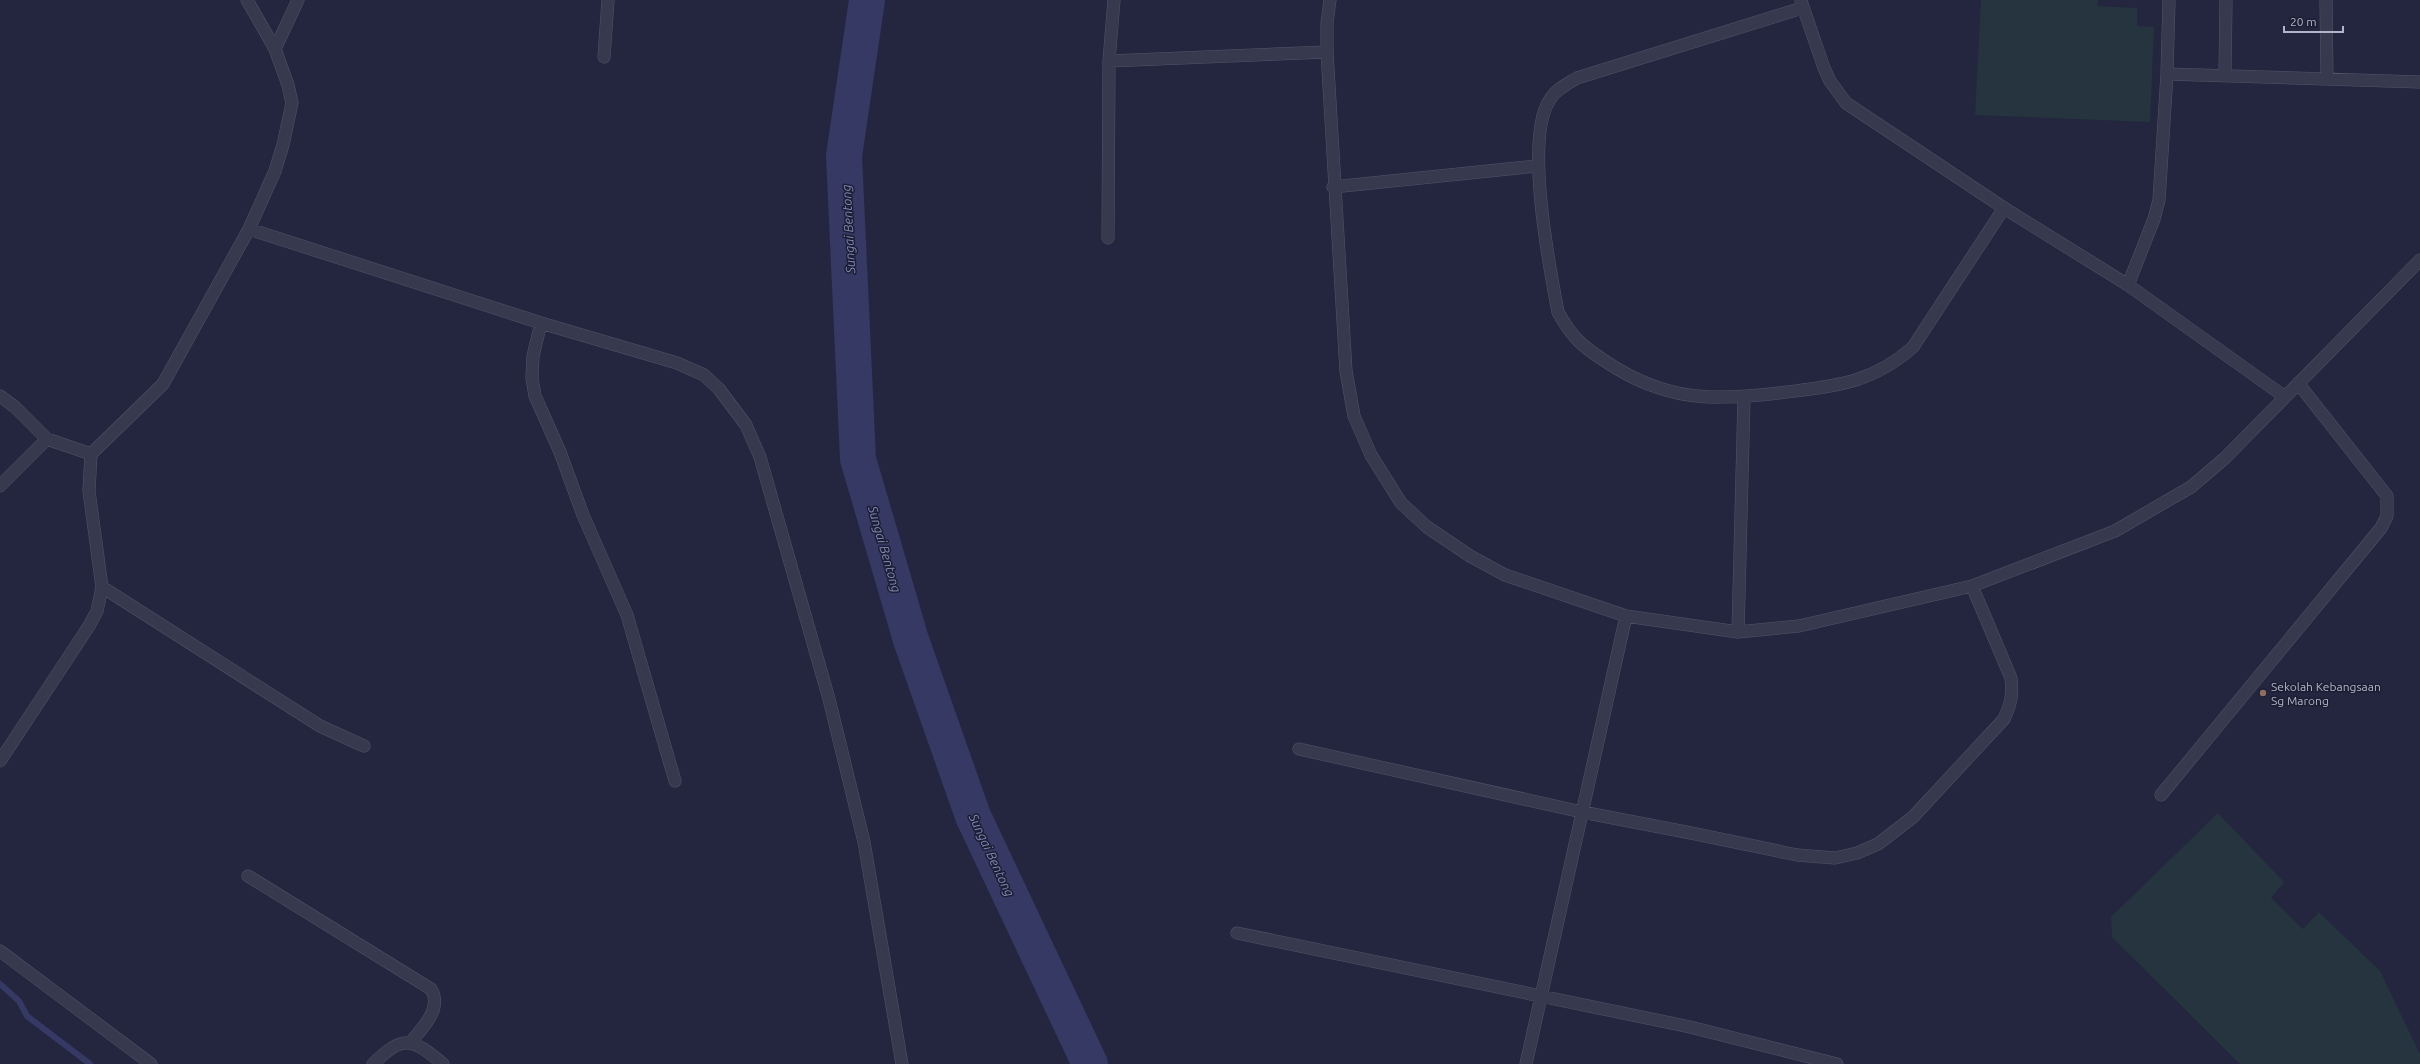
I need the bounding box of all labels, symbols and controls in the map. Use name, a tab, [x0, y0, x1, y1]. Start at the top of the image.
scale bar	[2284, 8, 2343, 34]
text: 20 m	[2290, 15, 2317, 28]
water label: Sungai Bentong	[839, 184, 857, 275]
water label: Sungai Bentong	[866, 503, 904, 594]
place label: Sekolah Kebangsaan Sg Marong	[2271, 680, 2381, 707]
marker: Sekolah Kebangsaan Sg Marong	[2258, 688, 2268, 698]
water label: Sungai Bentong	[966, 811, 1017, 898]

